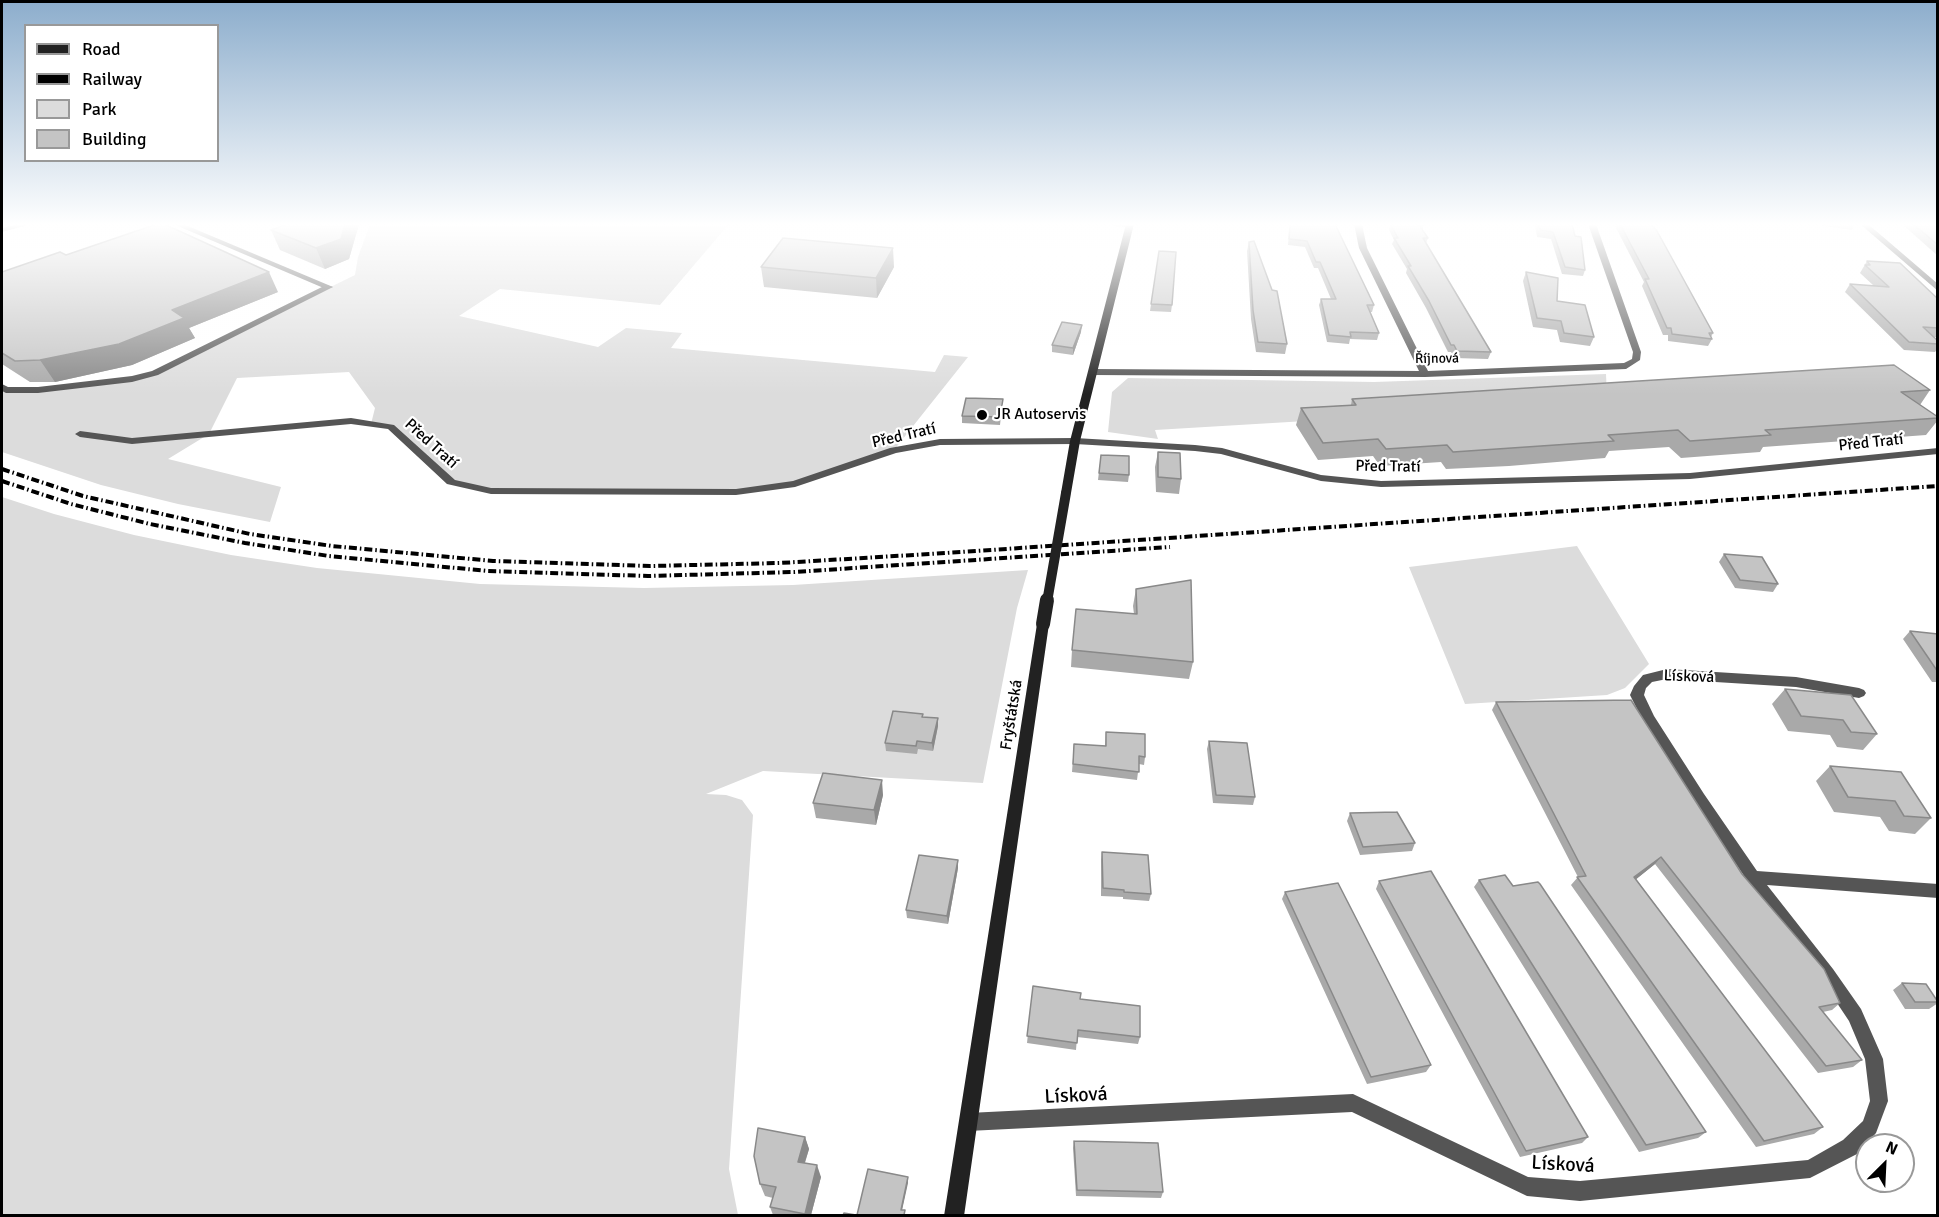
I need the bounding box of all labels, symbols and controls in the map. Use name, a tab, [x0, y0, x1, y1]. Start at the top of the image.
legend	[24, 24, 219, 162]
text: Road	[82, 38, 121, 60]
text: Railway	[82, 68, 142, 90]
text: Park	[82, 98, 117, 120]
text: Building	[82, 128, 146, 150]
street label: Říjnová	[1415, 350, 1459, 368]
place label: JR Autoservis	[994, 405, 1086, 425]
marker: JR Autoservis	[975, 408, 989, 422]
street label: Před Tratí	[400, 415, 462, 473]
street label: Před Tratí	[870, 419, 938, 453]
street label: Před Tratí	[1838, 430, 1904, 456]
street label: Před Tratí	[1355, 457, 1421, 477]
street label: Lísková	[1663, 667, 1715, 687]
street label: Fryštátská	[997, 678, 1027, 752]
street label: Lísková	[1044, 1082, 1108, 1110]
north arrow	[1855, 1133, 1915, 1193]
text: N	[1882, 1137, 1901, 1160]
street label: Lísková	[1531, 1151, 1595, 1179]

